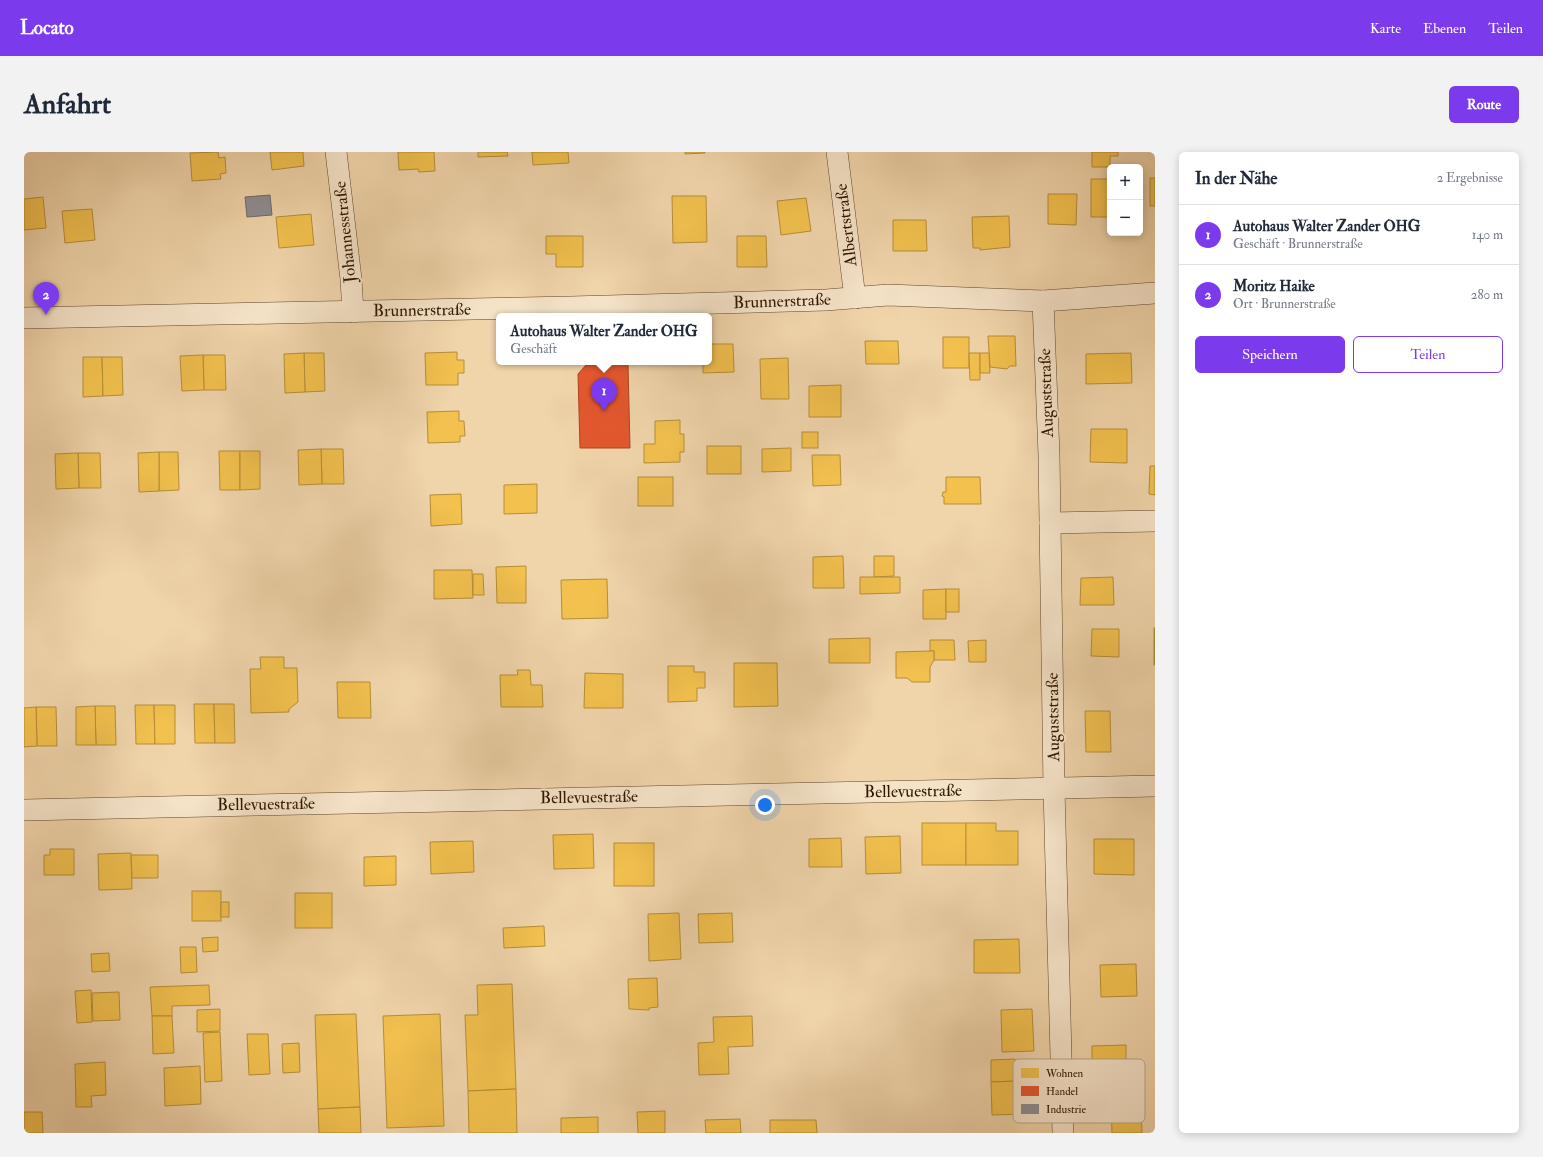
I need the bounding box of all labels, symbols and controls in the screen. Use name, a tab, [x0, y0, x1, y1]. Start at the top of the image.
text: Locato	[20, 16, 74, 40]
text: Karte	[1370, 20, 1401, 37]
text: Ebenen	[1423, 20, 1466, 37]
text: Teilen	[1488, 20, 1523, 37]
button: Route	[1449, 86, 1519, 123]
text: Anfahrt	[24, 87, 111, 122]
map controls	[1107, 164, 1143, 236]
button: +	[1107, 164, 1143, 200]
text: In der Nähe	[1195, 168, 1277, 189]
text: 2 Ergebnisse	[1437, 170, 1503, 186]
street label: Johannesstraße	[329, 180, 362, 285]
street label: Albertstraße	[831, 182, 862, 269]
button: −	[1107, 200, 1143, 236]
text: Autohaus Walter Zander OHG	[1233, 217, 1420, 236]
text: 1	[1206, 227, 1210, 243]
text: 140 m	[1472, 227, 1503, 243]
text: Geschäft · Brunnerstraße	[1233, 236, 1363, 252]
text: Moritz Haike	[1233, 277, 1315, 296]
pin: 2	[33, 282, 59, 315]
text: 2	[1205, 287, 1211, 303]
text: 280 m	[1471, 287, 1503, 303]
street label: Brunnerstraße	[733, 289, 831, 313]
text: Ort · Brunnerstraße	[1233, 296, 1336, 312]
street label: Brunnerstraße	[373, 299, 471, 321]
popup	[496, 313, 712, 365]
text: Autohaus Walter Zander OHG	[510, 322, 698, 341]
button: Speichern	[1195, 336, 1345, 373]
button: Teilen	[1353, 336, 1503, 373]
text: Geschäft	[510, 341, 557, 357]
street label: Auguststraße	[1034, 348, 1058, 439]
pin: 1	[591, 378, 617, 411]
street label: Auguststraße	[1042, 672, 1064, 763]
street label: Bellevuestraße	[864, 780, 962, 802]
street label: Bellevuestraße	[540, 786, 638, 808]
street label: Bellevuestraße	[217, 793, 315, 815]
your location	[755, 795, 775, 815]
legend	[1013, 1059, 1145, 1123]
text: Wohnen	[1045, 1067, 1083, 1080]
text: Handel	[1046, 1085, 1078, 1098]
text: Industrie	[1046, 1103, 1087, 1116]

